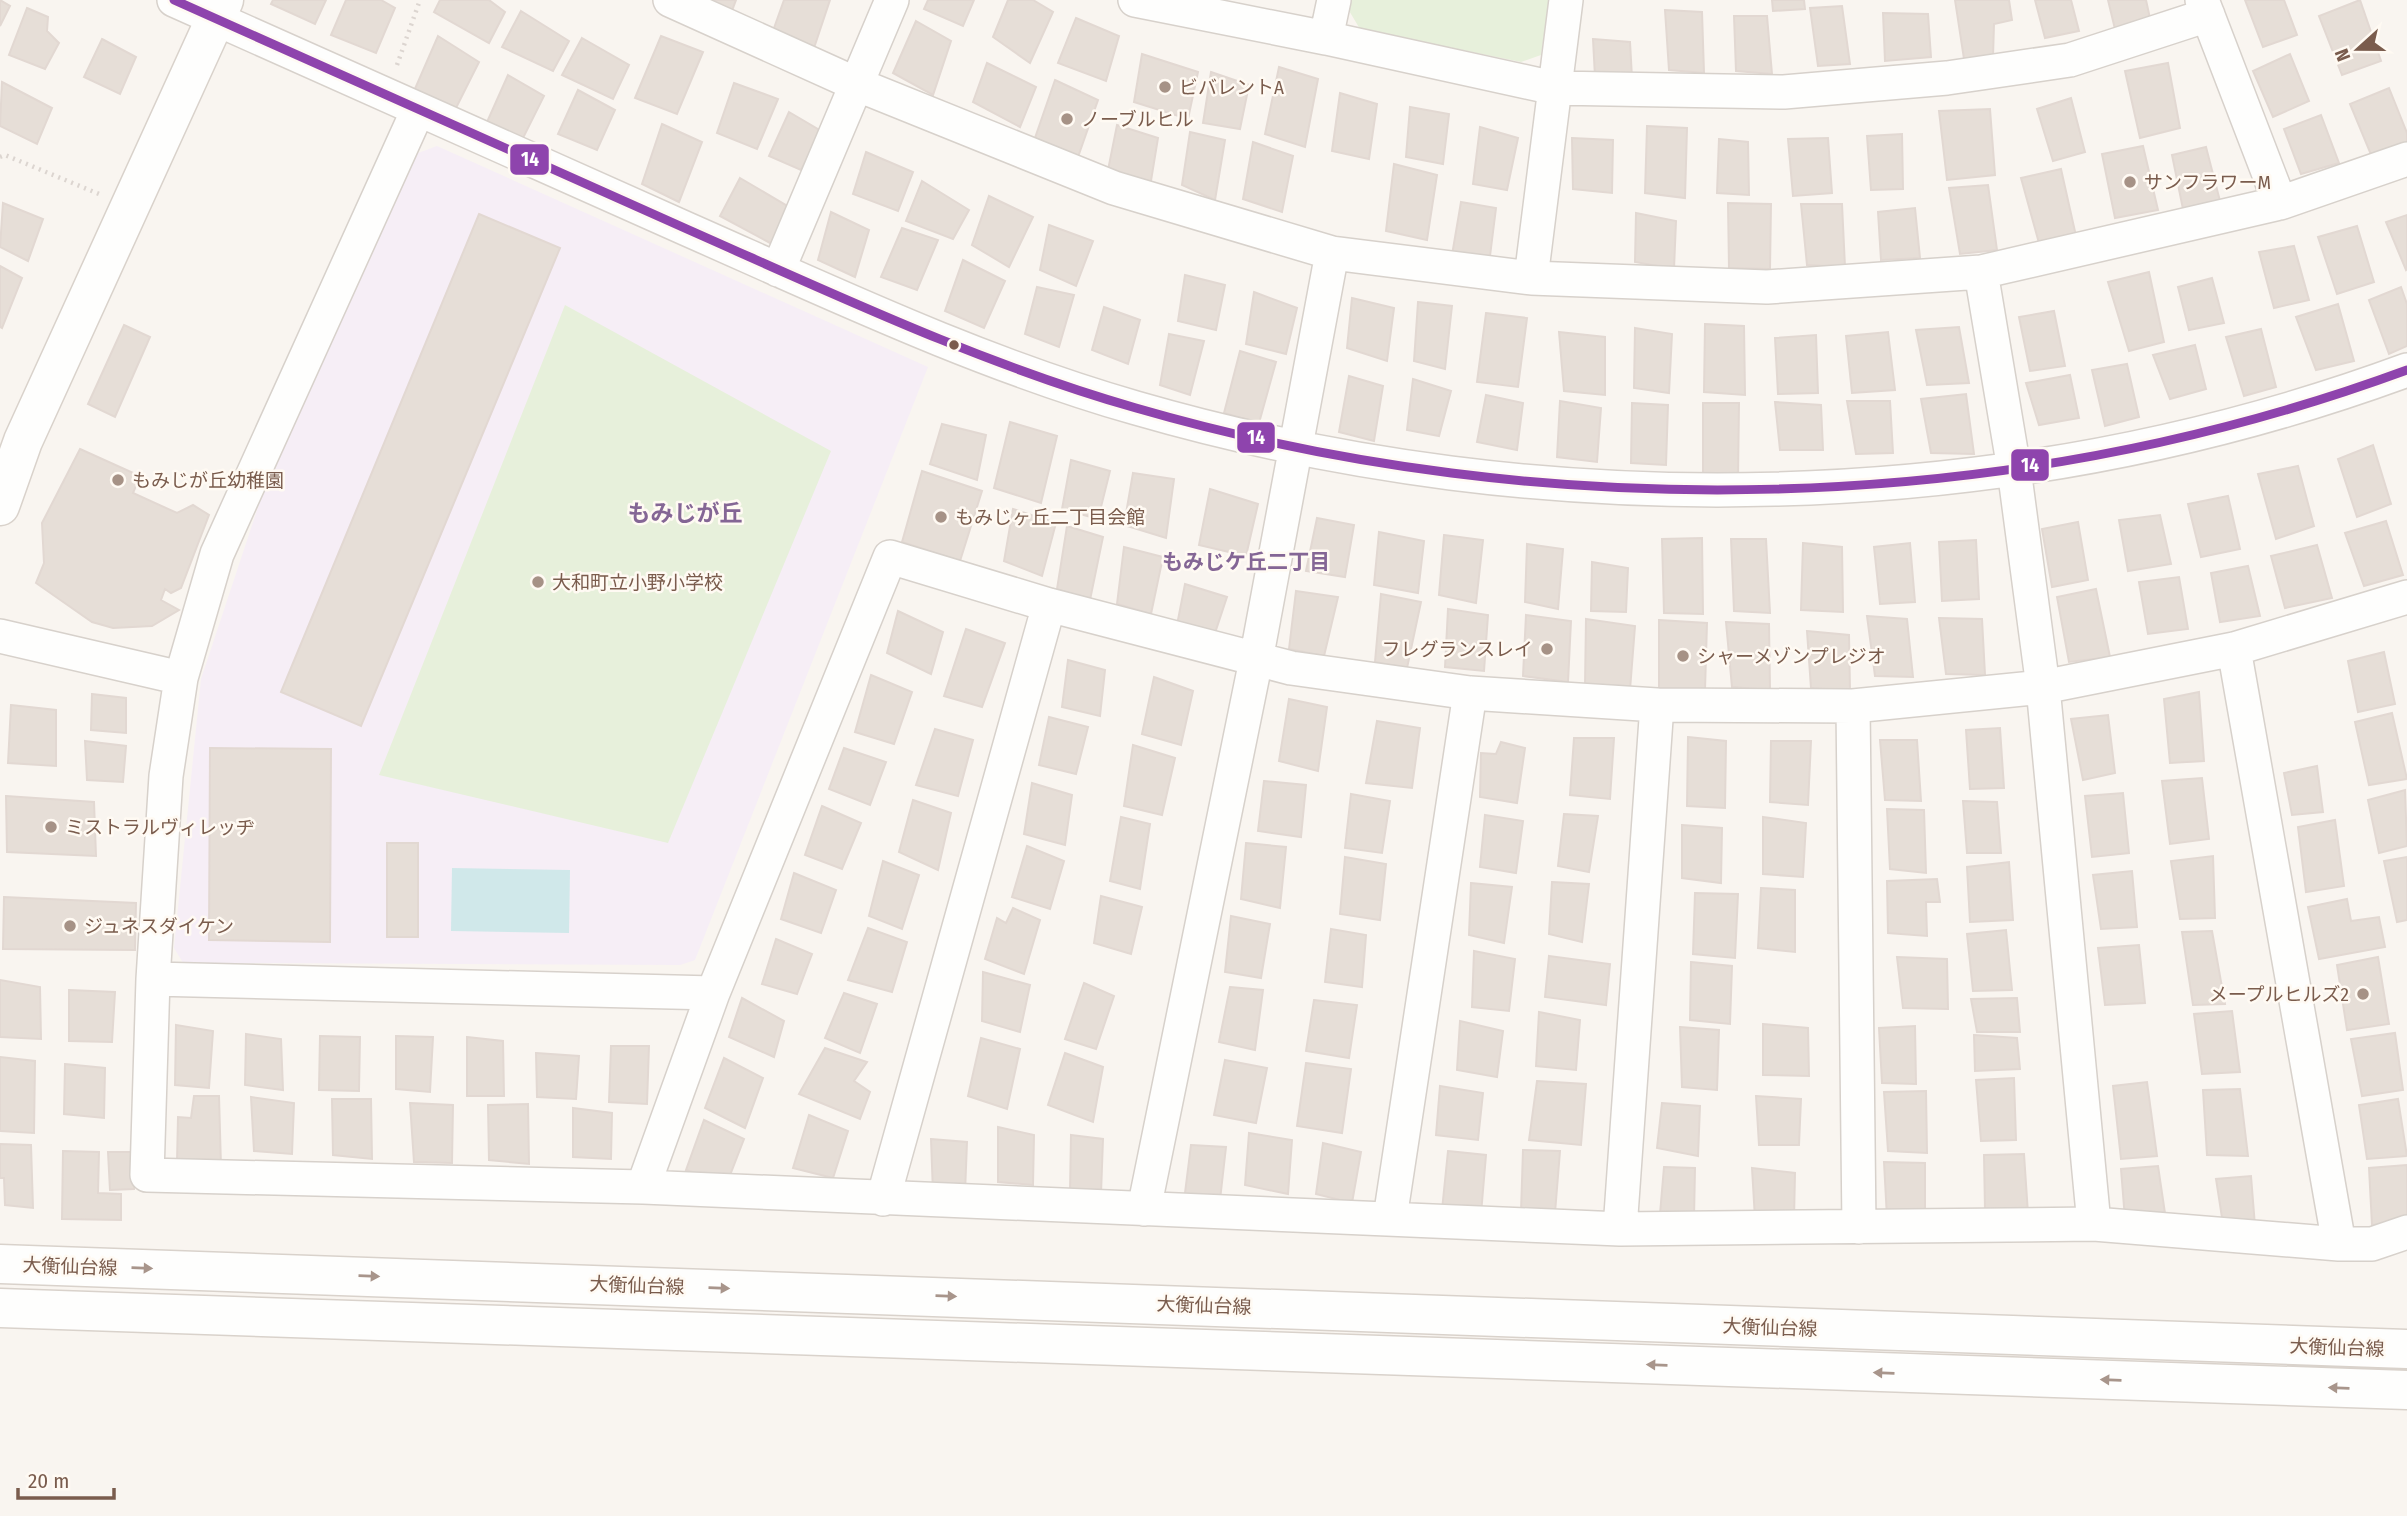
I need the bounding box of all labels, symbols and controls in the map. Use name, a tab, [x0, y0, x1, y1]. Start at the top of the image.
north arrow	[2323, 14, 2393, 84]
text: N	[2330, 45, 2355, 64]
place label: ビバレントA	[1179, 76, 1284, 99]
marker: ビバレントA	[1157, 79, 1173, 95]
place label: ノーブルヒル	[1081, 108, 1194, 131]
marker: ノーブルヒル	[1059, 111, 1075, 127]
line badge: 14	[509, 143, 550, 176]
text: 14	[521, 148, 539, 171]
place label: サンフラワーM	[2144, 171, 2271, 194]
marker: サンフラワーM	[2122, 174, 2138, 190]
unlabelled marker	[947, 338, 961, 352]
line badge: 14	[1236, 421, 1276, 454]
text: 14	[1247, 426, 1265, 449]
line badge: 14	[2010, 448, 2050, 482]
text: 14	[2021, 454, 2039, 477]
place label: もみじが丘幼稚園	[132, 469, 284, 492]
marker: もみじが丘幼稚園	[110, 472, 126, 488]
district label: もみじが丘	[628, 499, 743, 527]
place label: もみじヶ丘二丁目会館	[955, 506, 1145, 529]
marker: もみじヶ丘二丁目会館	[933, 509, 949, 525]
district label: もみじケ丘二丁目	[1162, 549, 1330, 575]
place label: 大和町立小野小学校	[552, 571, 723, 594]
marker: 大和町立小野小学校	[530, 574, 546, 590]
place label: フレグランスレイ	[1381, 638, 1533, 661]
marker: フレグランスレイ	[1539, 641, 1555, 657]
place label: シャーメゾンプレジオ	[1697, 645, 1886, 668]
marker: シャーメゾンプレジオ	[1675, 648, 1691, 664]
place label: ミストラルヴィレッヂ	[65, 816, 255, 839]
marker: ミストラルヴィレッヂ	[43, 819, 59, 835]
place label: ジュネスダイケン	[84, 915, 234, 938]
marker: ジュネスダイケン	[62, 918, 78, 934]
place label: メープルヒルズ2	[2209, 983, 2349, 1006]
marker: メープルヒルズ2	[2355, 986, 2371, 1002]
street label: 大衡仙台線	[22, 1253, 118, 1280]
one-way arrow	[131, 1263, 153, 1274]
one-way arrow	[358, 1271, 380, 1282]
street label: 大衡仙台線	[589, 1272, 685, 1299]
one-way arrow	[708, 1282, 730, 1294]
one-way arrow	[935, 1290, 957, 1301]
street label: 大衡仙台線	[1156, 1292, 1252, 1319]
street label: 大衡仙台線	[1722, 1314, 1818, 1341]
street label: 大衡仙台線	[2289, 1334, 2385, 1361]
one-way arrow	[1645, 1359, 1667, 1370]
one-way arrow	[1873, 1367, 1895, 1378]
one-way arrow	[2100, 1375, 2122, 1386]
one-way arrow	[2328, 1382, 2350, 1393]
scale bar	[18, 1456, 114, 1500]
text: 20 m	[28, 1468, 69, 1494]

